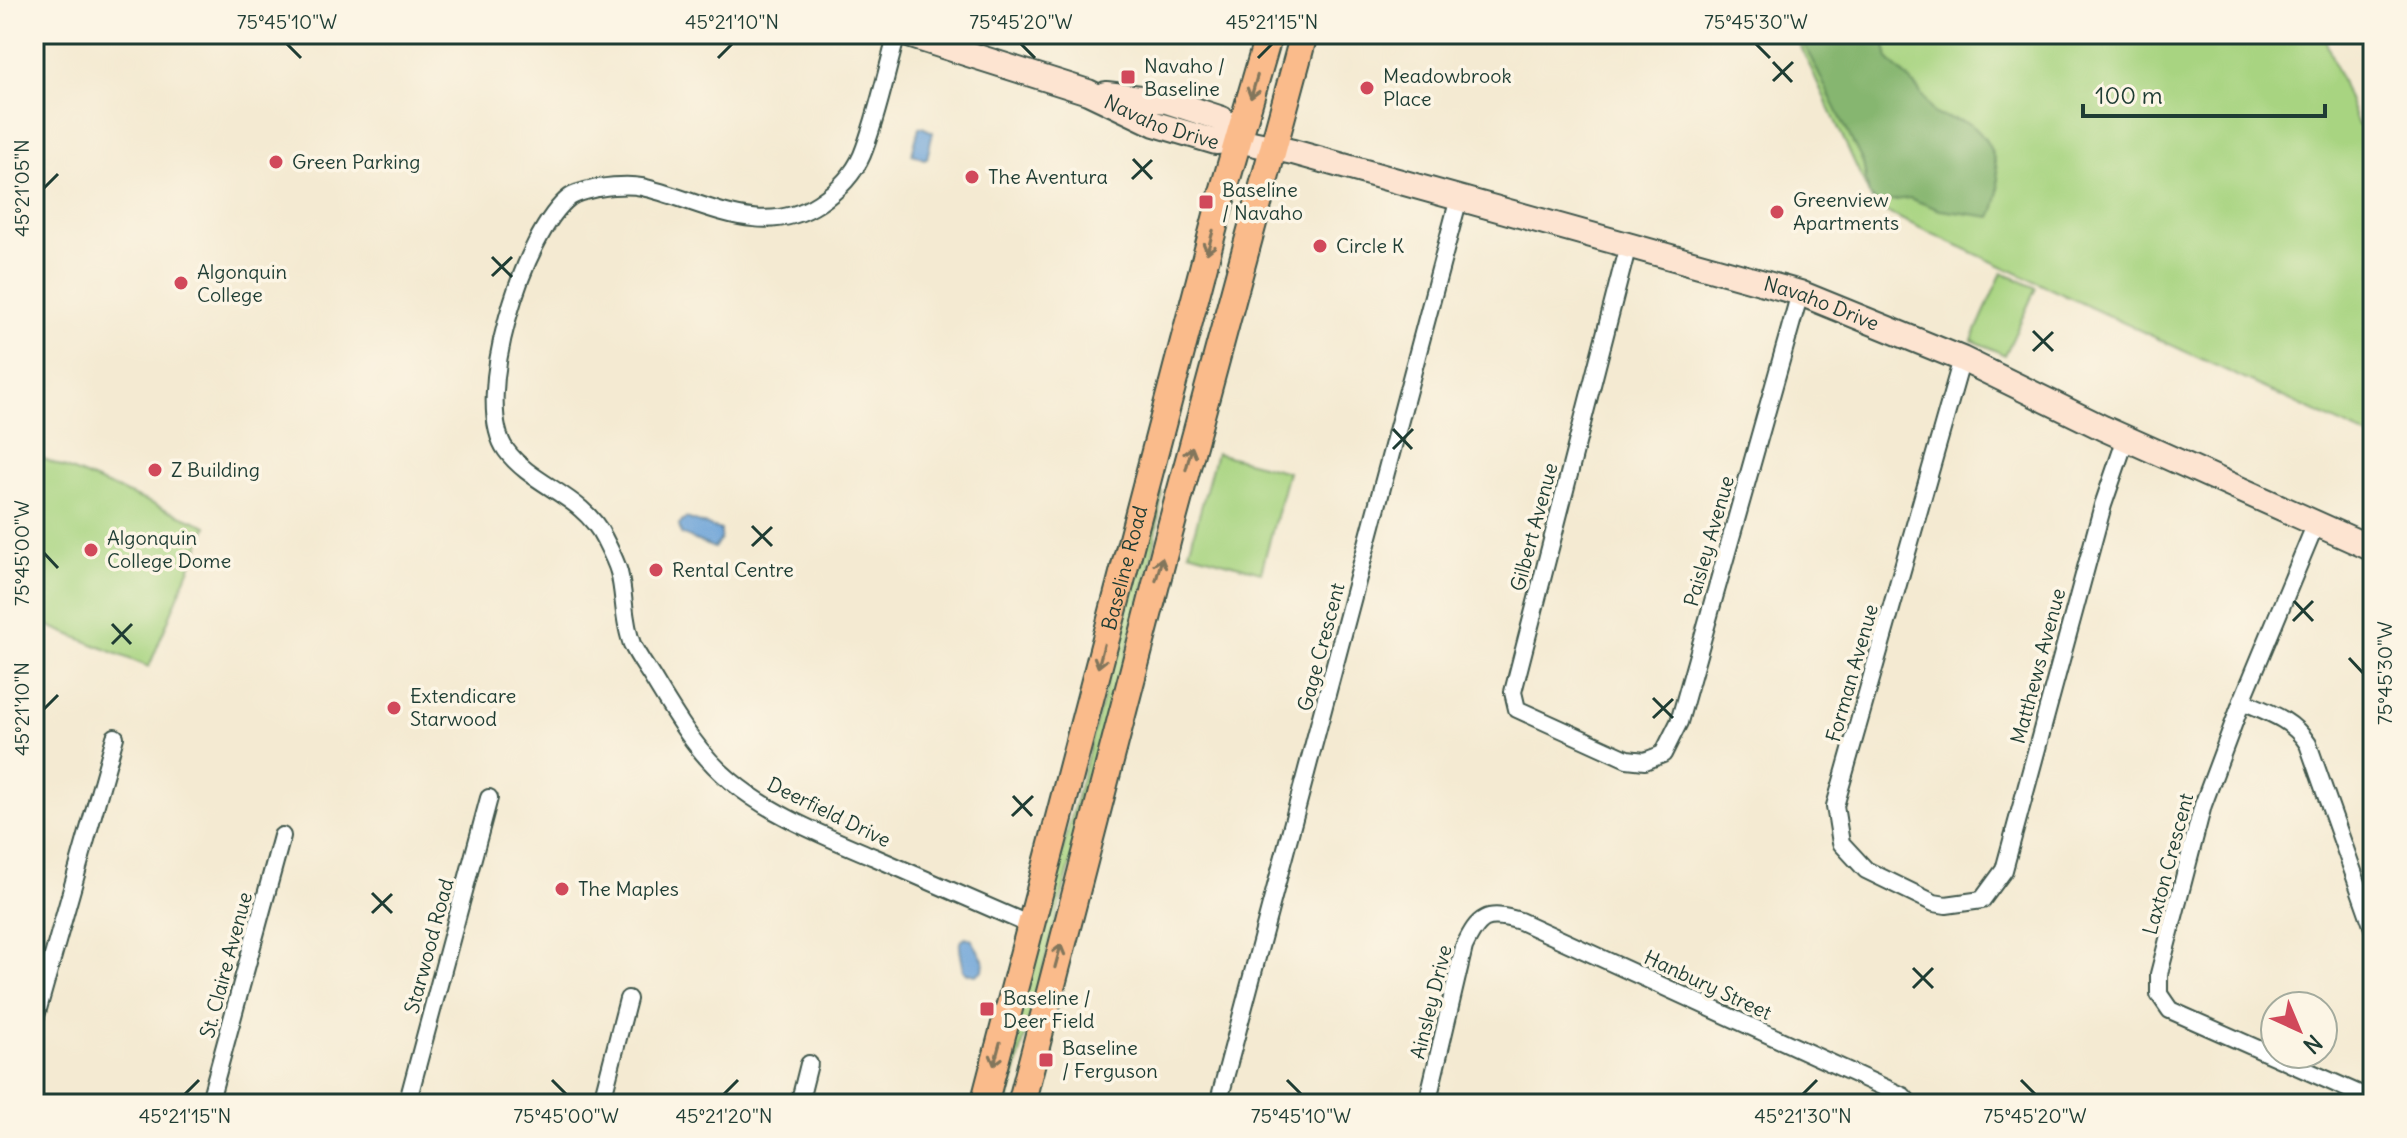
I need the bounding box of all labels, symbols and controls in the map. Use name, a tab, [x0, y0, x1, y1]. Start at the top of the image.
text: 75°45'10"W	[237, 9, 337, 34]
text: 45°21'10"N	[685, 9, 779, 34]
text: 75°45'20"W	[969, 9, 1073, 34]
text: 45°21'15"N	[1226, 9, 1318, 34]
text: 75°45'30"W	[1704, 9, 1808, 34]
place label: Navaho / Baseline	[1144, 53, 1225, 101]
place label: Meadowbrook Place	[1383, 63, 1512, 111]
marker: Navaho / Baseline	[1119, 68, 1137, 86]
scale bar	[2083, 68, 2325, 118]
one-way arrow	[1246, 74, 1261, 100]
marker: Meadowbrook Place	[1358, 79, 1376, 97]
text: 100 m	[2095, 80, 2163, 110]
street label: Navaho Drive	[1100, 89, 1222, 154]
text: 45°21'05"N	[9, 139, 34, 237]
place label: Green Parking	[292, 149, 420, 174]
marker: Green Parking	[267, 153, 285, 171]
place label: The Aventura	[988, 164, 1108, 189]
marker: The Aventura	[963, 168, 981, 186]
place label: Baseline / Navaho	[1222, 177, 1303, 225]
place label: Greenview Apartments	[1793, 187, 1899, 235]
marker: Baseline / Navaho	[1197, 193, 1215, 211]
marker: Greenview Apartments	[1768, 203, 1786, 221]
one-way arrow	[1201, 228, 1216, 254]
place label: Circle K	[1336, 233, 1405, 258]
marker: Circle K	[1311, 237, 1329, 255]
place label: Algonquin College	[197, 259, 287, 307]
street label: Navaho Drive	[1761, 271, 1883, 336]
marker: Algonquin College	[172, 274, 190, 292]
one-way arrow	[1182, 446, 1197, 472]
place label: Z Building	[171, 457, 260, 482]
street label: Gilbert Avenue	[1504, 460, 1563, 594]
marker: Z Building	[146, 461, 164, 479]
street label: Paisley Avenue	[1678, 473, 1739, 609]
text: 75°45'00"W	[9, 500, 34, 606]
street label: Baseline Road	[1096, 503, 1152, 633]
place label: Algonquin College Dome	[107, 525, 231, 573]
marker: Algonquin College Dome	[82, 541, 100, 559]
one-way arrow	[1153, 556, 1168, 582]
place label: Rental Centre	[672, 557, 794, 582]
marker: Rental Centre	[647, 561, 665, 579]
street label: Gage Crescent	[1291, 580, 1350, 714]
street label: Matthews Avenue	[2005, 585, 2070, 746]
street label: Forman Avenue	[1820, 601, 1883, 745]
text: 75°45'30"W	[2372, 621, 2397, 725]
one-way arrow	[1093, 642, 1108, 668]
text: 45°21'10"N	[9, 662, 34, 756]
place label: Extendicare Starwood	[410, 683, 516, 731]
marker: Extendicare Starwood	[385, 699, 403, 717]
street label: Deerfield Drive	[764, 771, 895, 852]
street label: Laxton Crescent	[2137, 790, 2198, 937]
street label: Starwood Road	[398, 875, 459, 1016]
place label: The Maples	[578, 876, 679, 901]
marker: The Maples	[553, 880, 571, 898]
street label: St. Claire Avenue	[194, 889, 257, 1041]
street label: Ainsley Drive	[1404, 942, 1457, 1062]
one-way arrow	[1052, 943, 1067, 969]
street label: Hanbury Street	[1641, 944, 1776, 1025]
place label: Baseline / Deer Field	[1003, 985, 1095, 1033]
north arrow	[2259, 990, 2339, 1070]
marker: Baseline / Deer Field	[978, 1000, 996, 1018]
text: N	[2298, 1029, 2328, 1060]
place label: Baseline / Ferguson	[1062, 1035, 1158, 1083]
one-way arrow	[988, 1041, 1003, 1067]
marker: Baseline / Ferguson	[1037, 1051, 1055, 1069]
text: 45°21'15"N	[139, 1103, 231, 1128]
text: 75°45'00"W	[513, 1103, 619, 1128]
text: 45°21'20"N	[675, 1103, 773, 1128]
text: 75°45'10"W	[1251, 1103, 1351, 1128]
text: 45°21'30"N	[1754, 1103, 1852, 1128]
text: 75°45'20"W	[1983, 1103, 2087, 1128]

